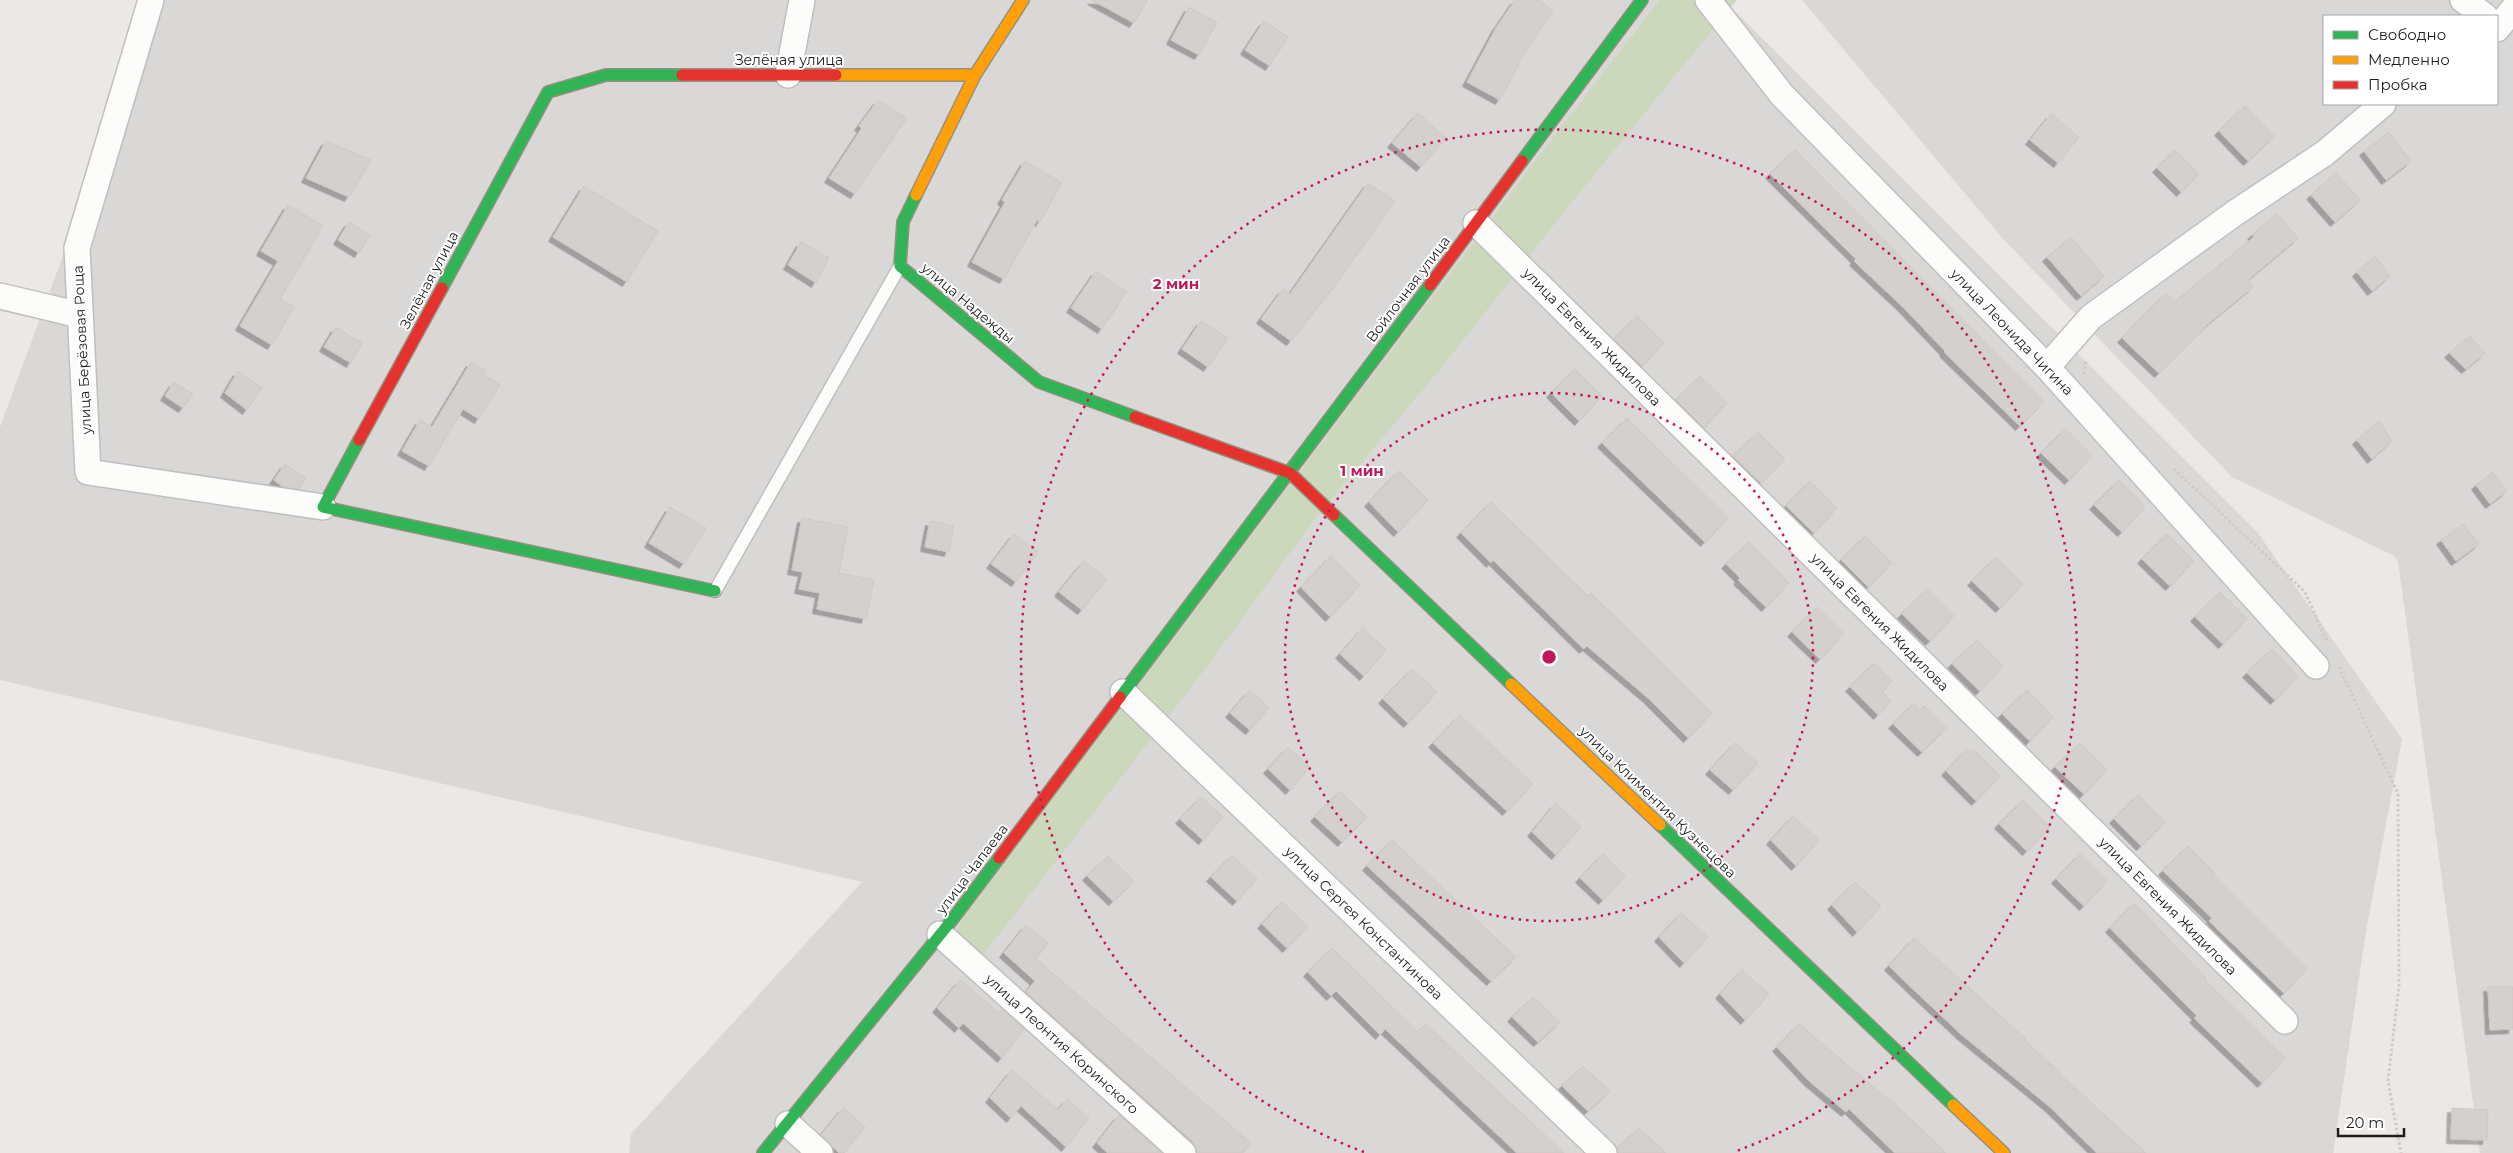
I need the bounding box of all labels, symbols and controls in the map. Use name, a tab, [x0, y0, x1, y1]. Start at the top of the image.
legend	[2323, 15, 2498, 105]
text: Свободно	[2368, 25, 2446, 44]
text: Медленно	[2368, 50, 2450, 69]
street label: Зелёная улица	[735, 51, 843, 69]
text: Пробка	[2368, 75, 2427, 94]
street label: Зелёная улица	[396, 228, 462, 332]
street label: Войлочная улица	[1362, 232, 1454, 346]
street label: улица Надежды	[917, 258, 1018, 347]
street label: улица Евгения Жидилова	[1518, 263, 1665, 410]
street label: улица Леонида Чигина	[1946, 264, 2077, 399]
street label: улица Берёзовая Роща	[69, 265, 95, 436]
text: 2 мин	[1153, 274, 1199, 293]
text: 1 мин	[1340, 461, 1384, 480]
street label: улица Евгения Жидилова	[1806, 548, 1953, 695]
centre of rings	[1540, 648, 1558, 666]
street label: улица Климентия Кузнецова	[1575, 722, 1740, 882]
street label: улица Чапаева	[932, 820, 1012, 919]
street label: улица Евгения Жидилова	[2094, 832, 2241, 979]
street label: улица Сергея Константинова	[1280, 842, 1447, 1004]
street label: улица Леонтия Коринского	[981, 969, 1143, 1118]
scale bar	[2338, 1106, 2404, 1138]
text: 20 m	[2346, 1113, 2384, 1132]

